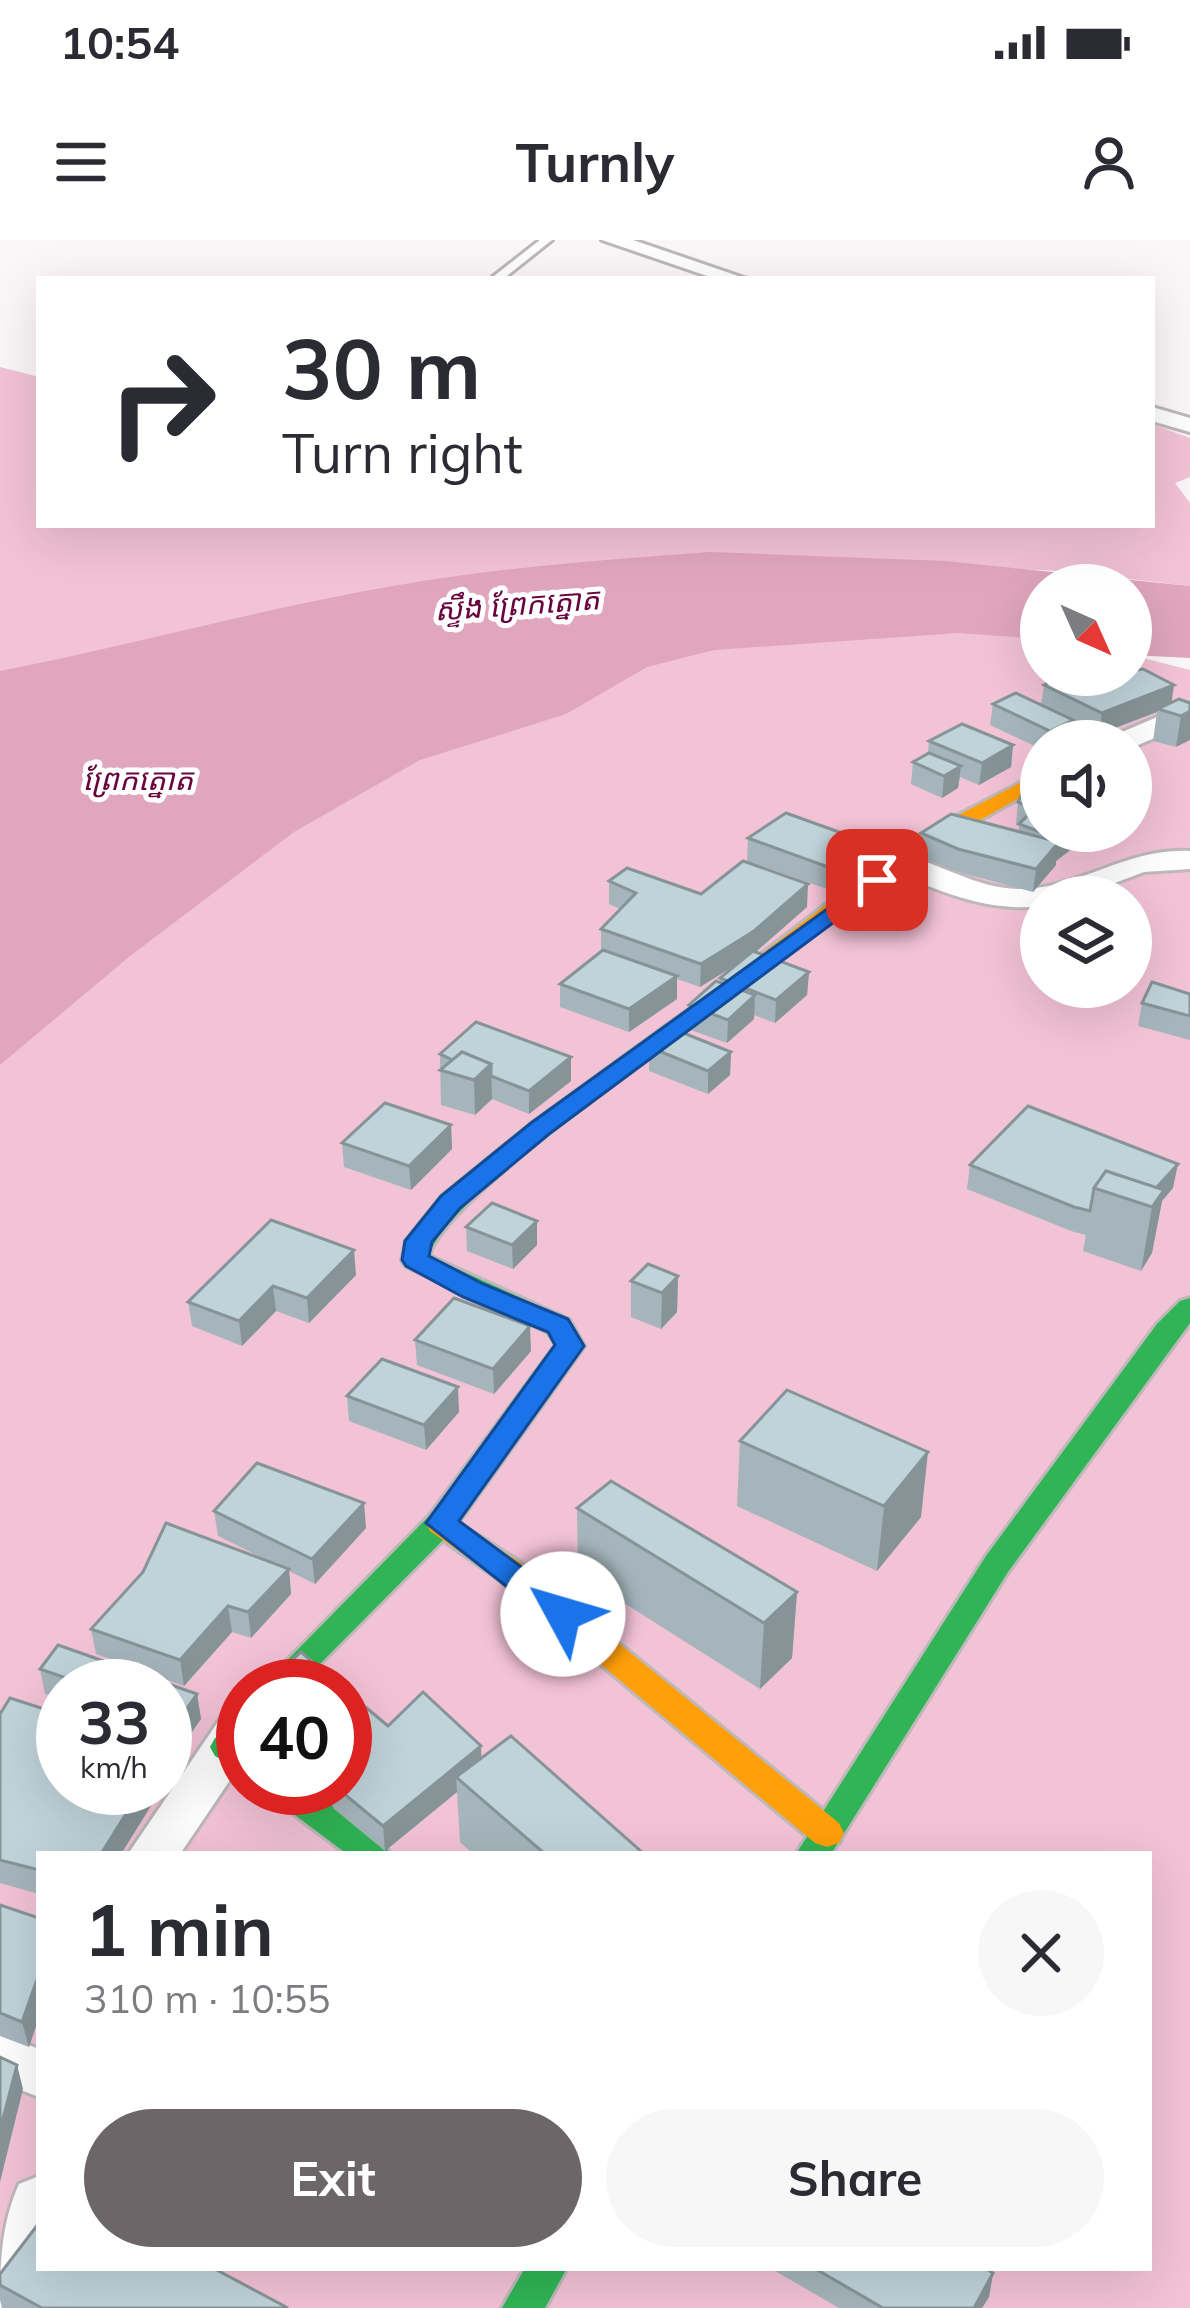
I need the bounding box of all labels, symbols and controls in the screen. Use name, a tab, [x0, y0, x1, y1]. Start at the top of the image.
text: 10:54	[60, 14, 179, 70]
text: Turnly	[516, 128, 674, 196]
icon: menu	[48, 129, 114, 195]
icon: person	[1076, 129, 1142, 195]
text: 30 m	[282, 315, 481, 420]
icon: right	[84, 324, 240, 480]
text: Turn right	[282, 419, 523, 487]
north arrow	[1020, 564, 1152, 696]
map controls	[1020, 564, 1152, 1008]
water label: ស្ទឹង ព្រែកត្នោត	[433, 579, 603, 630]
button: sound	[1020, 720, 1152, 852]
water label: ព្រែកត្នោត	[83, 760, 195, 799]
pin	[826, 829, 928, 931]
icon: arrive	[844, 847, 910, 913]
button: layers	[1020, 876, 1152, 1008]
position arrow	[500, 1551, 626, 1677]
speed limit sign: 40	[216, 1659, 372, 1815]
text: 33	[78, 1684, 150, 1759]
text: km/h	[80, 1748, 148, 1786]
text: 1 min	[84, 1884, 274, 1974]
button: close	[978, 1890, 1104, 2016]
text: 310 m · 10:55	[84, 1974, 330, 2023]
button: Exit	[84, 2109, 582, 2247]
button: Share	[606, 2109, 1104, 2247]

